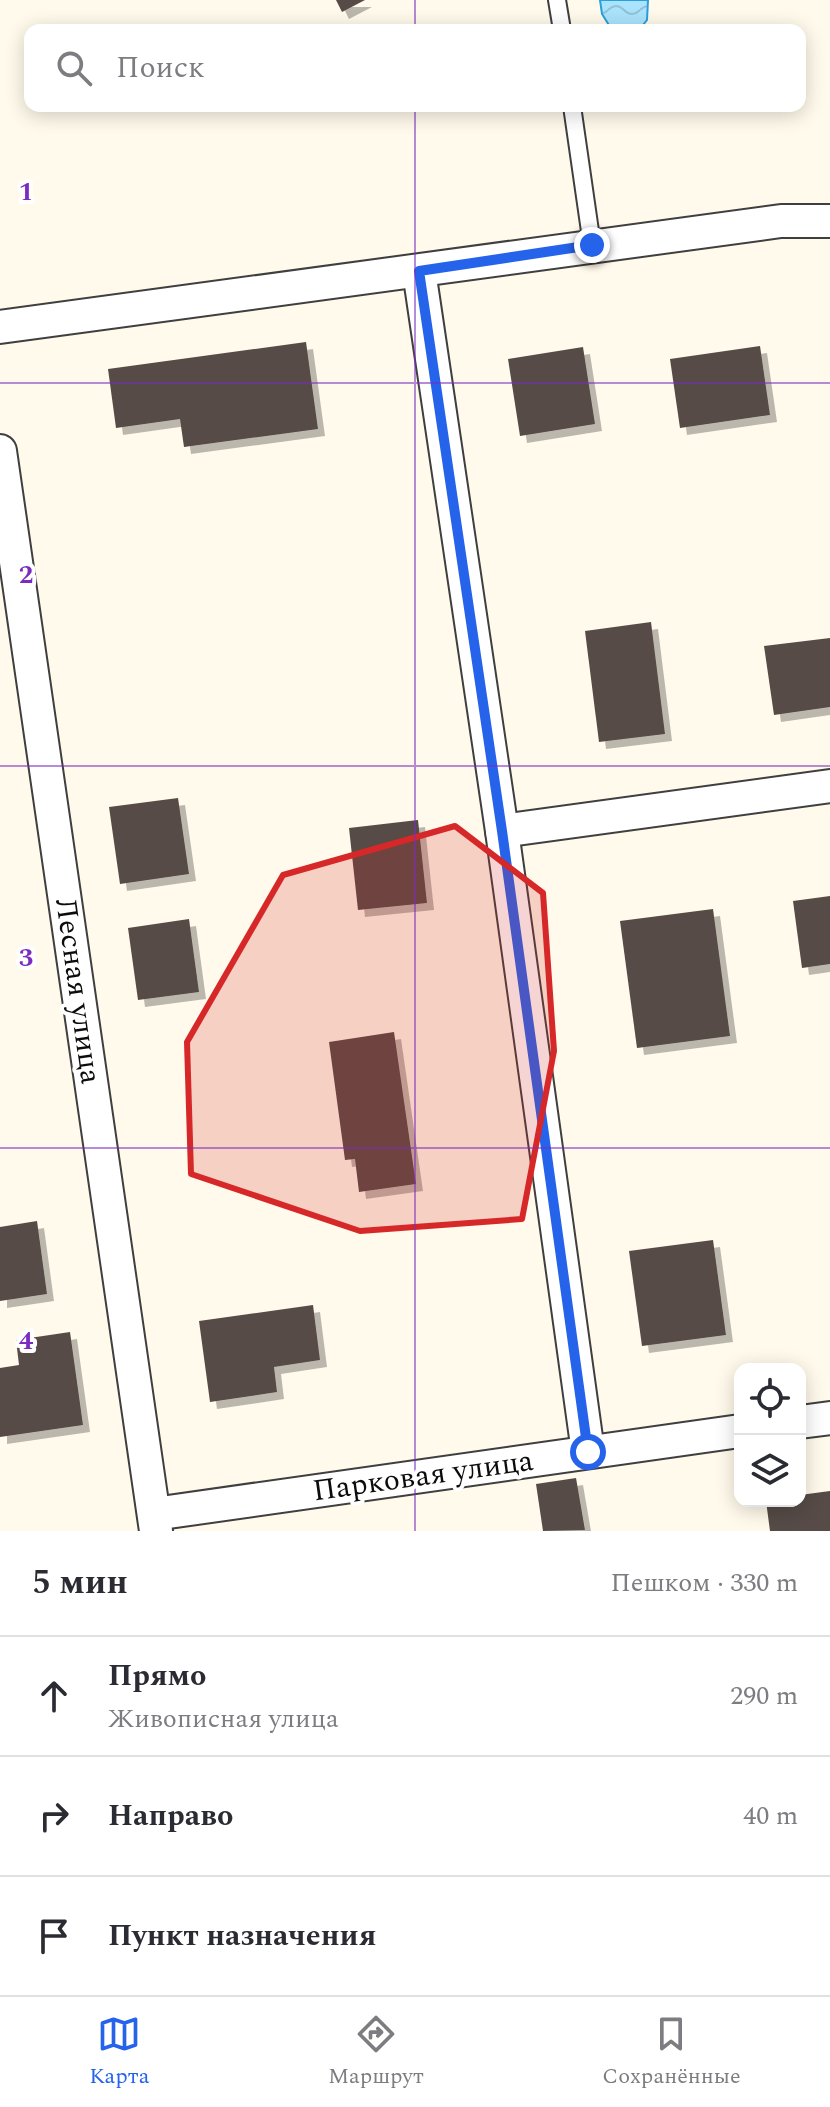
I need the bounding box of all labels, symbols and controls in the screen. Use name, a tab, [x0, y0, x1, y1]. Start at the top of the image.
search box	[24, 24, 806, 112]
text: Поиск	[116, 45, 205, 91]
icon: search	[52, 46, 96, 90]
text: 1	[19, 172, 33, 212]
route end	[574, 227, 610, 263]
text: 2	[19, 555, 33, 595]
street label: Лесная улица	[42, 895, 114, 1087]
text: 3	[19, 938, 33, 978]
text: 4	[19, 1321, 34, 1361]
map controls	[734, 1363, 806, 1507]
button: locate	[734, 1363, 806, 1435]
route start	[570, 1434, 606, 1470]
button: layers	[734, 1435, 806, 1507]
street label: Парковая улица	[310, 1438, 537, 1514]
text: 5 мин	[32, 1557, 128, 1609]
text: Пешком · 330 m	[611, 1563, 798, 1603]
text: Прямо	[108, 1653, 206, 1699]
icon: ahead	[32, 1674, 76, 1718]
text: 290 m	[730, 1676, 798, 1716]
text: Живописная улица	[108, 1699, 339, 1739]
text: Направо	[108, 1793, 233, 1839]
icon: right	[32, 1794, 76, 1838]
text: 40 m	[743, 1796, 798, 1836]
text: Пункт назначения	[108, 1913, 376, 1959]
icon: arrive	[32, 1914, 76, 1958]
tab: Карта	[89, 2012, 149, 2093]
tab: Маршрут	[328, 2012, 424, 2093]
tab: Сохранённые	[602, 2012, 741, 2093]

